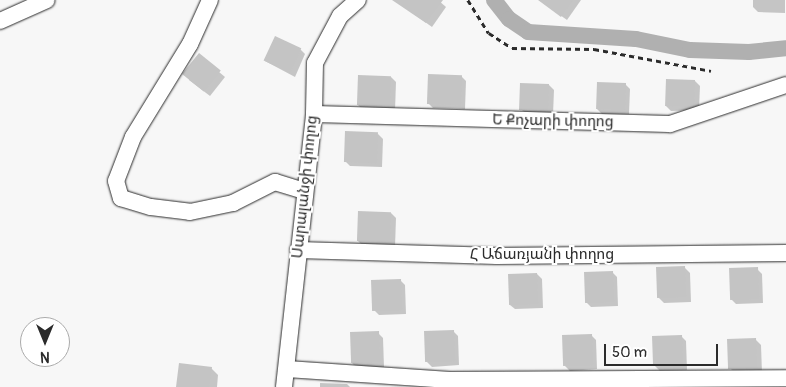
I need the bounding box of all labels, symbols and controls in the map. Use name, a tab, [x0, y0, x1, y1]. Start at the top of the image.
street label: Ե Քոչարի փողոց	[492, 111, 614, 131]
street label: Սարալանջի փողոց	[289, 115, 321, 259]
street label: Հ Աճառյանի փողոց	[470, 246, 614, 264]
north arrow	[20, 317, 70, 367]
scale bar	[606, 334, 720, 366]
text: 50 m	[612, 343, 647, 362]
text: N	[40, 348, 50, 365]

